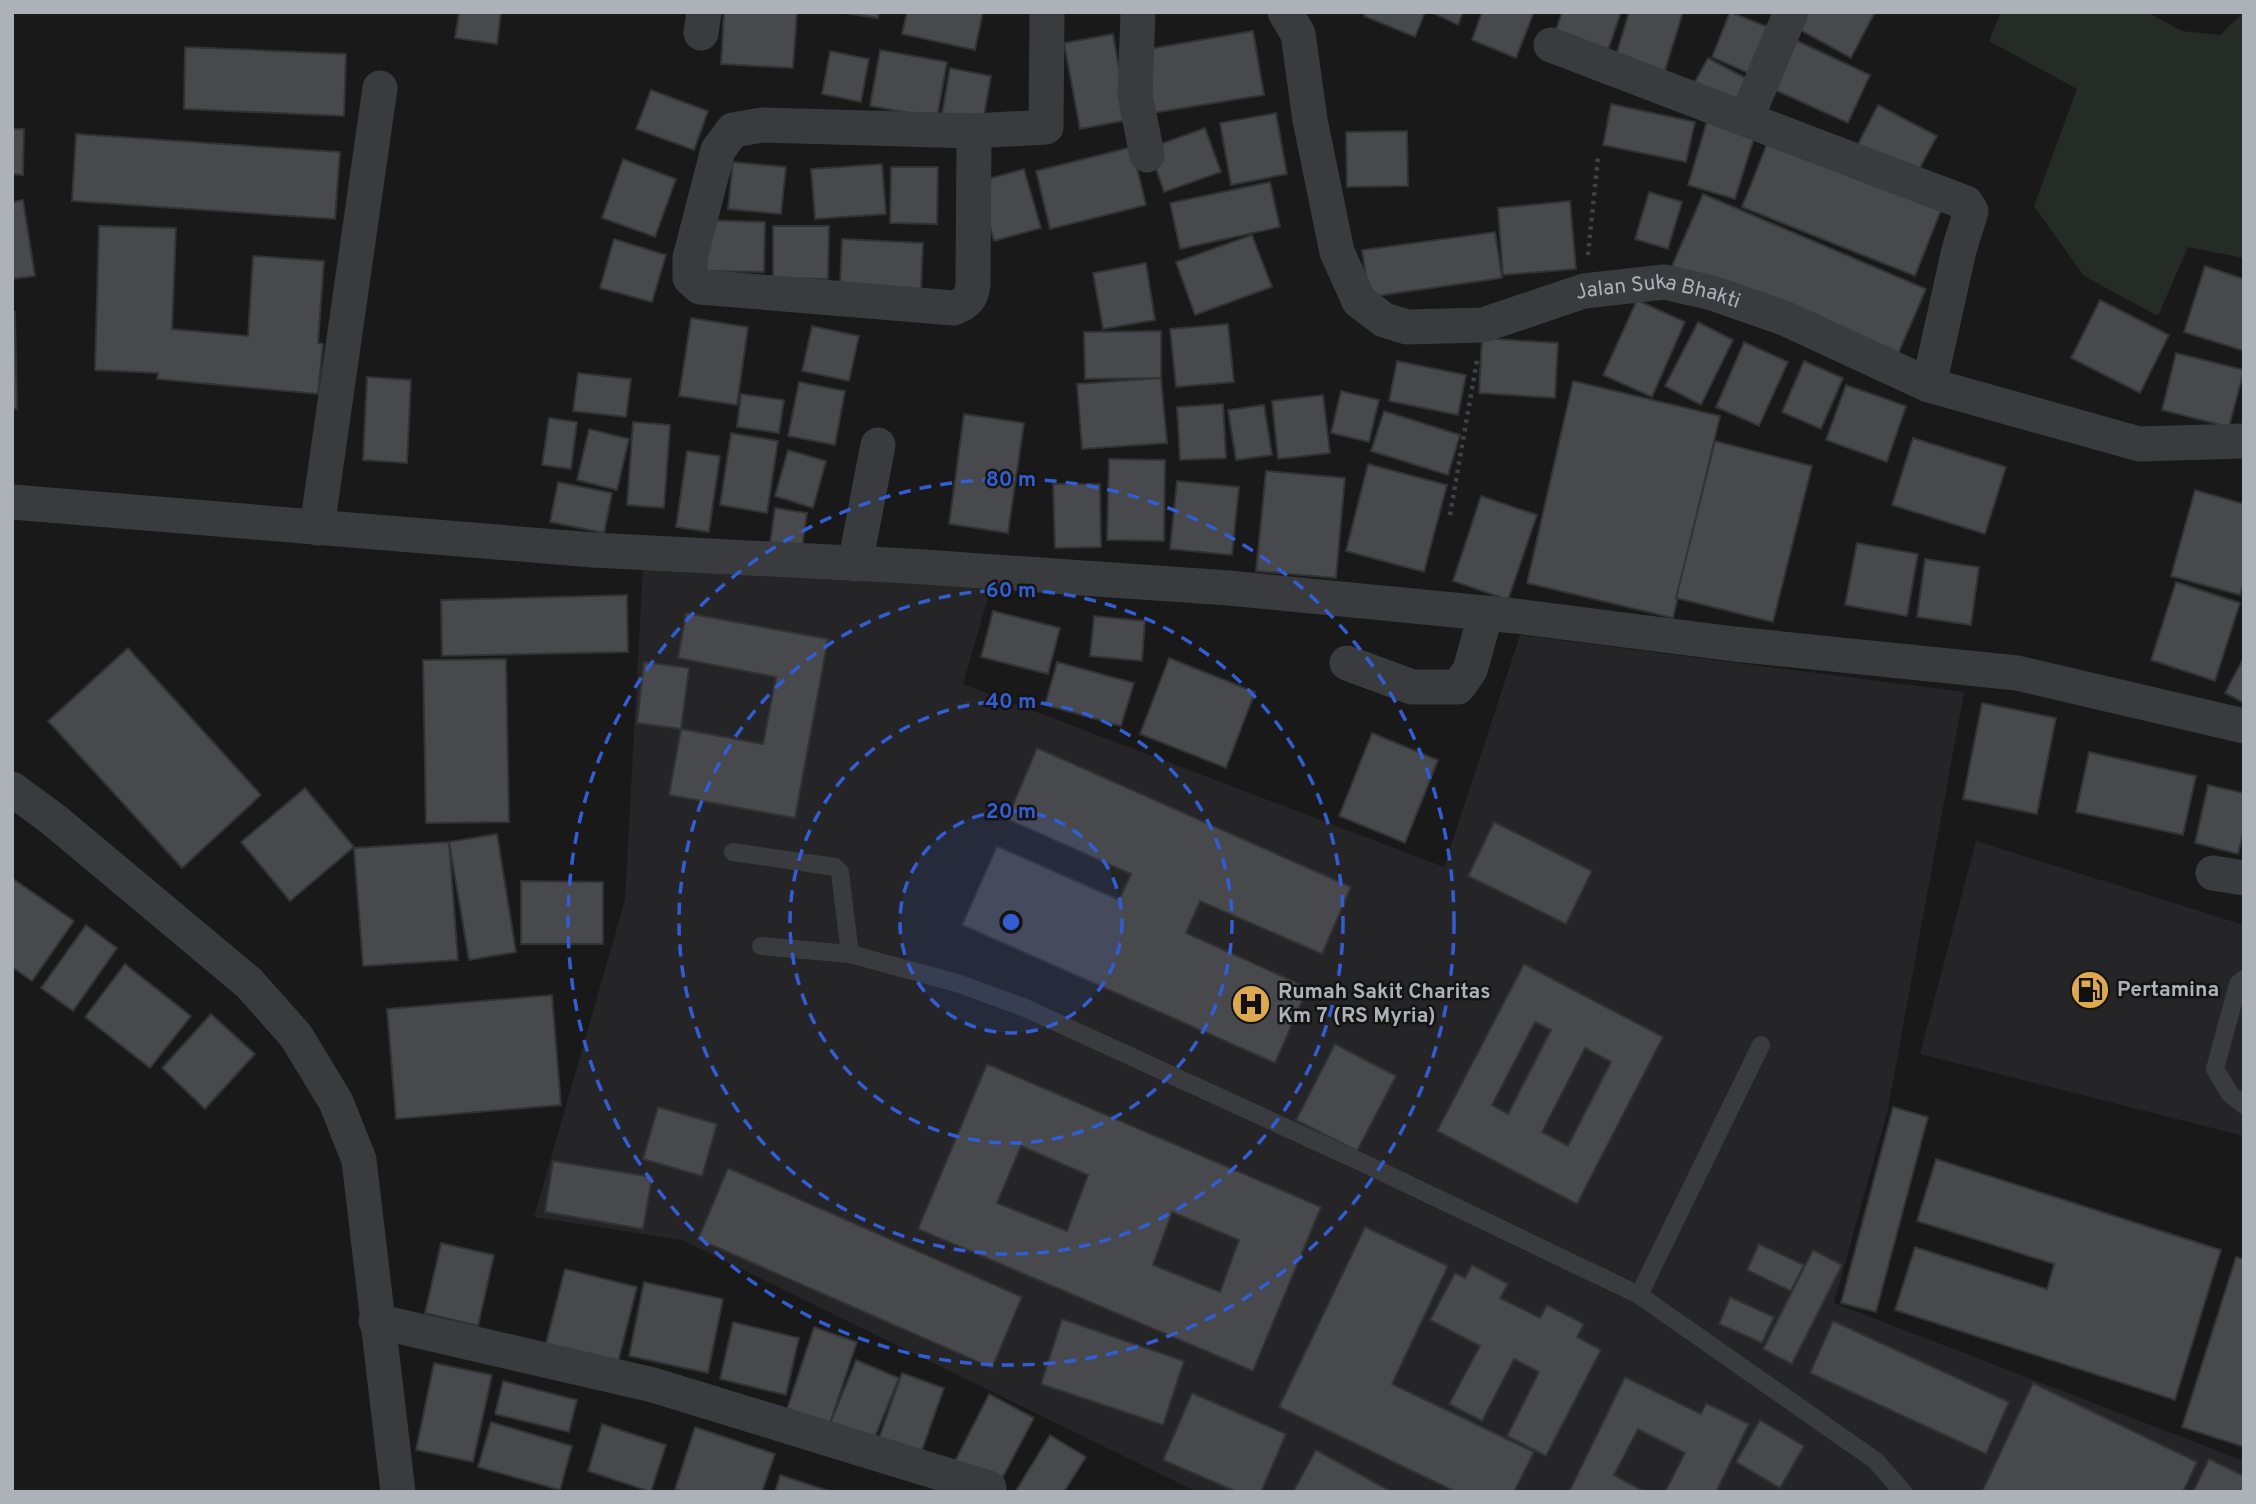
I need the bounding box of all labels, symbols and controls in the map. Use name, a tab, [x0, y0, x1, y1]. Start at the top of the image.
street label: Jalan Suka Bhakti	[1571, 268, 1744, 315]
text: 80 m	[986, 467, 1036, 494]
text: 60 m	[986, 578, 1036, 605]
text: 40 m	[986, 689, 1036, 716]
text: 20 m	[986, 799, 1036, 826]
centre of rings	[999, 910, 1023, 934]
fuel station icon: Pertamina	[2069, 969, 2111, 1011]
place label: Pertamina	[2117, 977, 2219, 1004]
place label: Rumah Sakit Charitas Km 7 (RS Myria)	[1278, 979, 1491, 1030]
hospital icon: Rumah Sakit Charitas Km 7 (RS Myria)	[1230, 983, 1272, 1025]

